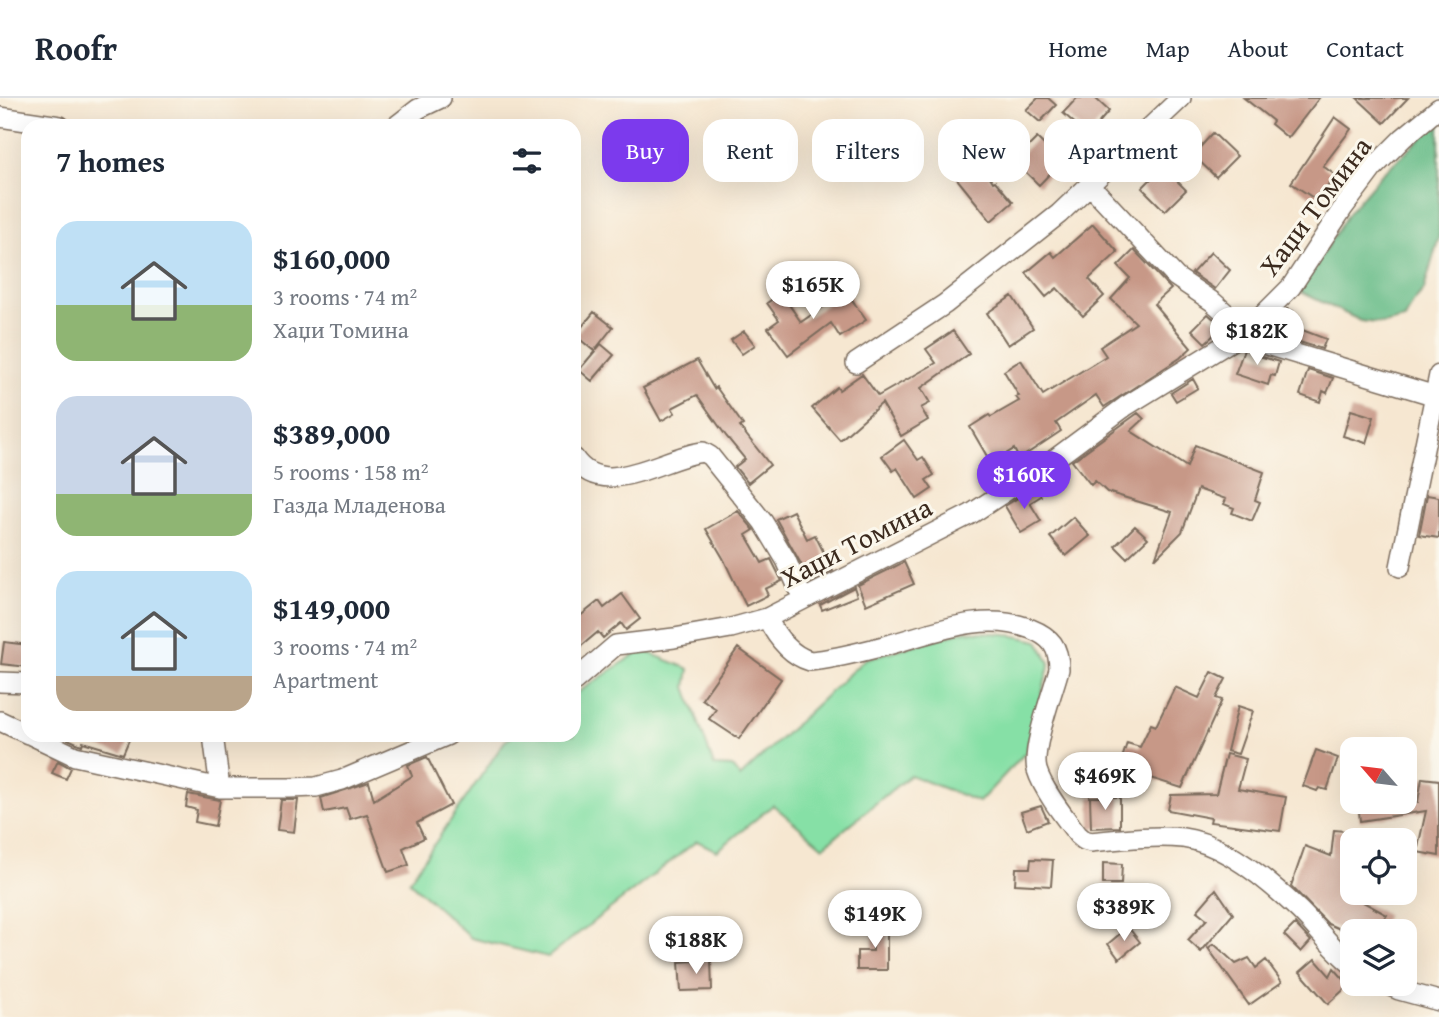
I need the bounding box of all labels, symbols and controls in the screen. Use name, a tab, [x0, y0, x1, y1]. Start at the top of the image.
text: Roofr	[35, 24, 117, 72]
text: Home	[1049, 31, 1108, 66]
text: Map	[1146, 31, 1190, 66]
text: About	[1228, 31, 1288, 66]
text: Contact	[1326, 31, 1404, 66]
chip: Buy	[602, 119, 689, 182]
chip: Rent	[703, 119, 798, 182]
chip: Filters	[812, 119, 924, 182]
chip: New	[938, 119, 1030, 182]
chip: Apartment	[1044, 119, 1202, 182]
street label: Хаџи Томина	[1249, 127, 1381, 284]
text: 7 homes	[56, 139, 165, 183]
icon: filters	[508, 142, 546, 180]
text: $160,000	[273, 236, 390, 280]
icon: home	[112, 249, 196, 333]
pin: $165K	[764, 262, 862, 321]
text: $165K	[782, 267, 844, 300]
text: 3 rooms · 74 m²	[273, 280, 417, 313]
pin: $182K	[1208, 308, 1306, 367]
text: Хаџи Томина	[273, 313, 409, 346]
text: $182K	[1226, 313, 1288, 346]
text: $389,000	[273, 411, 390, 455]
icon: home	[112, 424, 196, 508]
pin: $160K	[975, 452, 1073, 511]
text: 5 rooms · 158 m²	[273, 455, 428, 488]
text: $160K	[993, 457, 1055, 490]
street label: Хаџи Томина	[773, 485, 939, 597]
text: Газда Младенова	[273, 488, 446, 521]
text: $149,000	[273, 586, 390, 630]
icon: home	[112, 599, 196, 683]
text: 3 rooms · 74 m²	[273, 630, 417, 663]
text: Apartment	[273, 663, 378, 696]
north arrow	[1340, 737, 1418, 814]
map controls	[1340, 737, 1417, 996]
pin: $469K	[1056, 752, 1154, 812]
text: $469K	[1074, 758, 1136, 791]
button: locate	[1340, 828, 1417, 905]
pin: $389K	[1075, 884, 1173, 943]
text: $389K	[1093, 889, 1155, 922]
pin: $149K	[826, 890, 924, 950]
text: $149K	[844, 896, 906, 929]
pin: $188K	[647, 916, 745, 976]
button: layers	[1340, 919, 1417, 996]
text: $188K	[665, 922, 727, 955]

